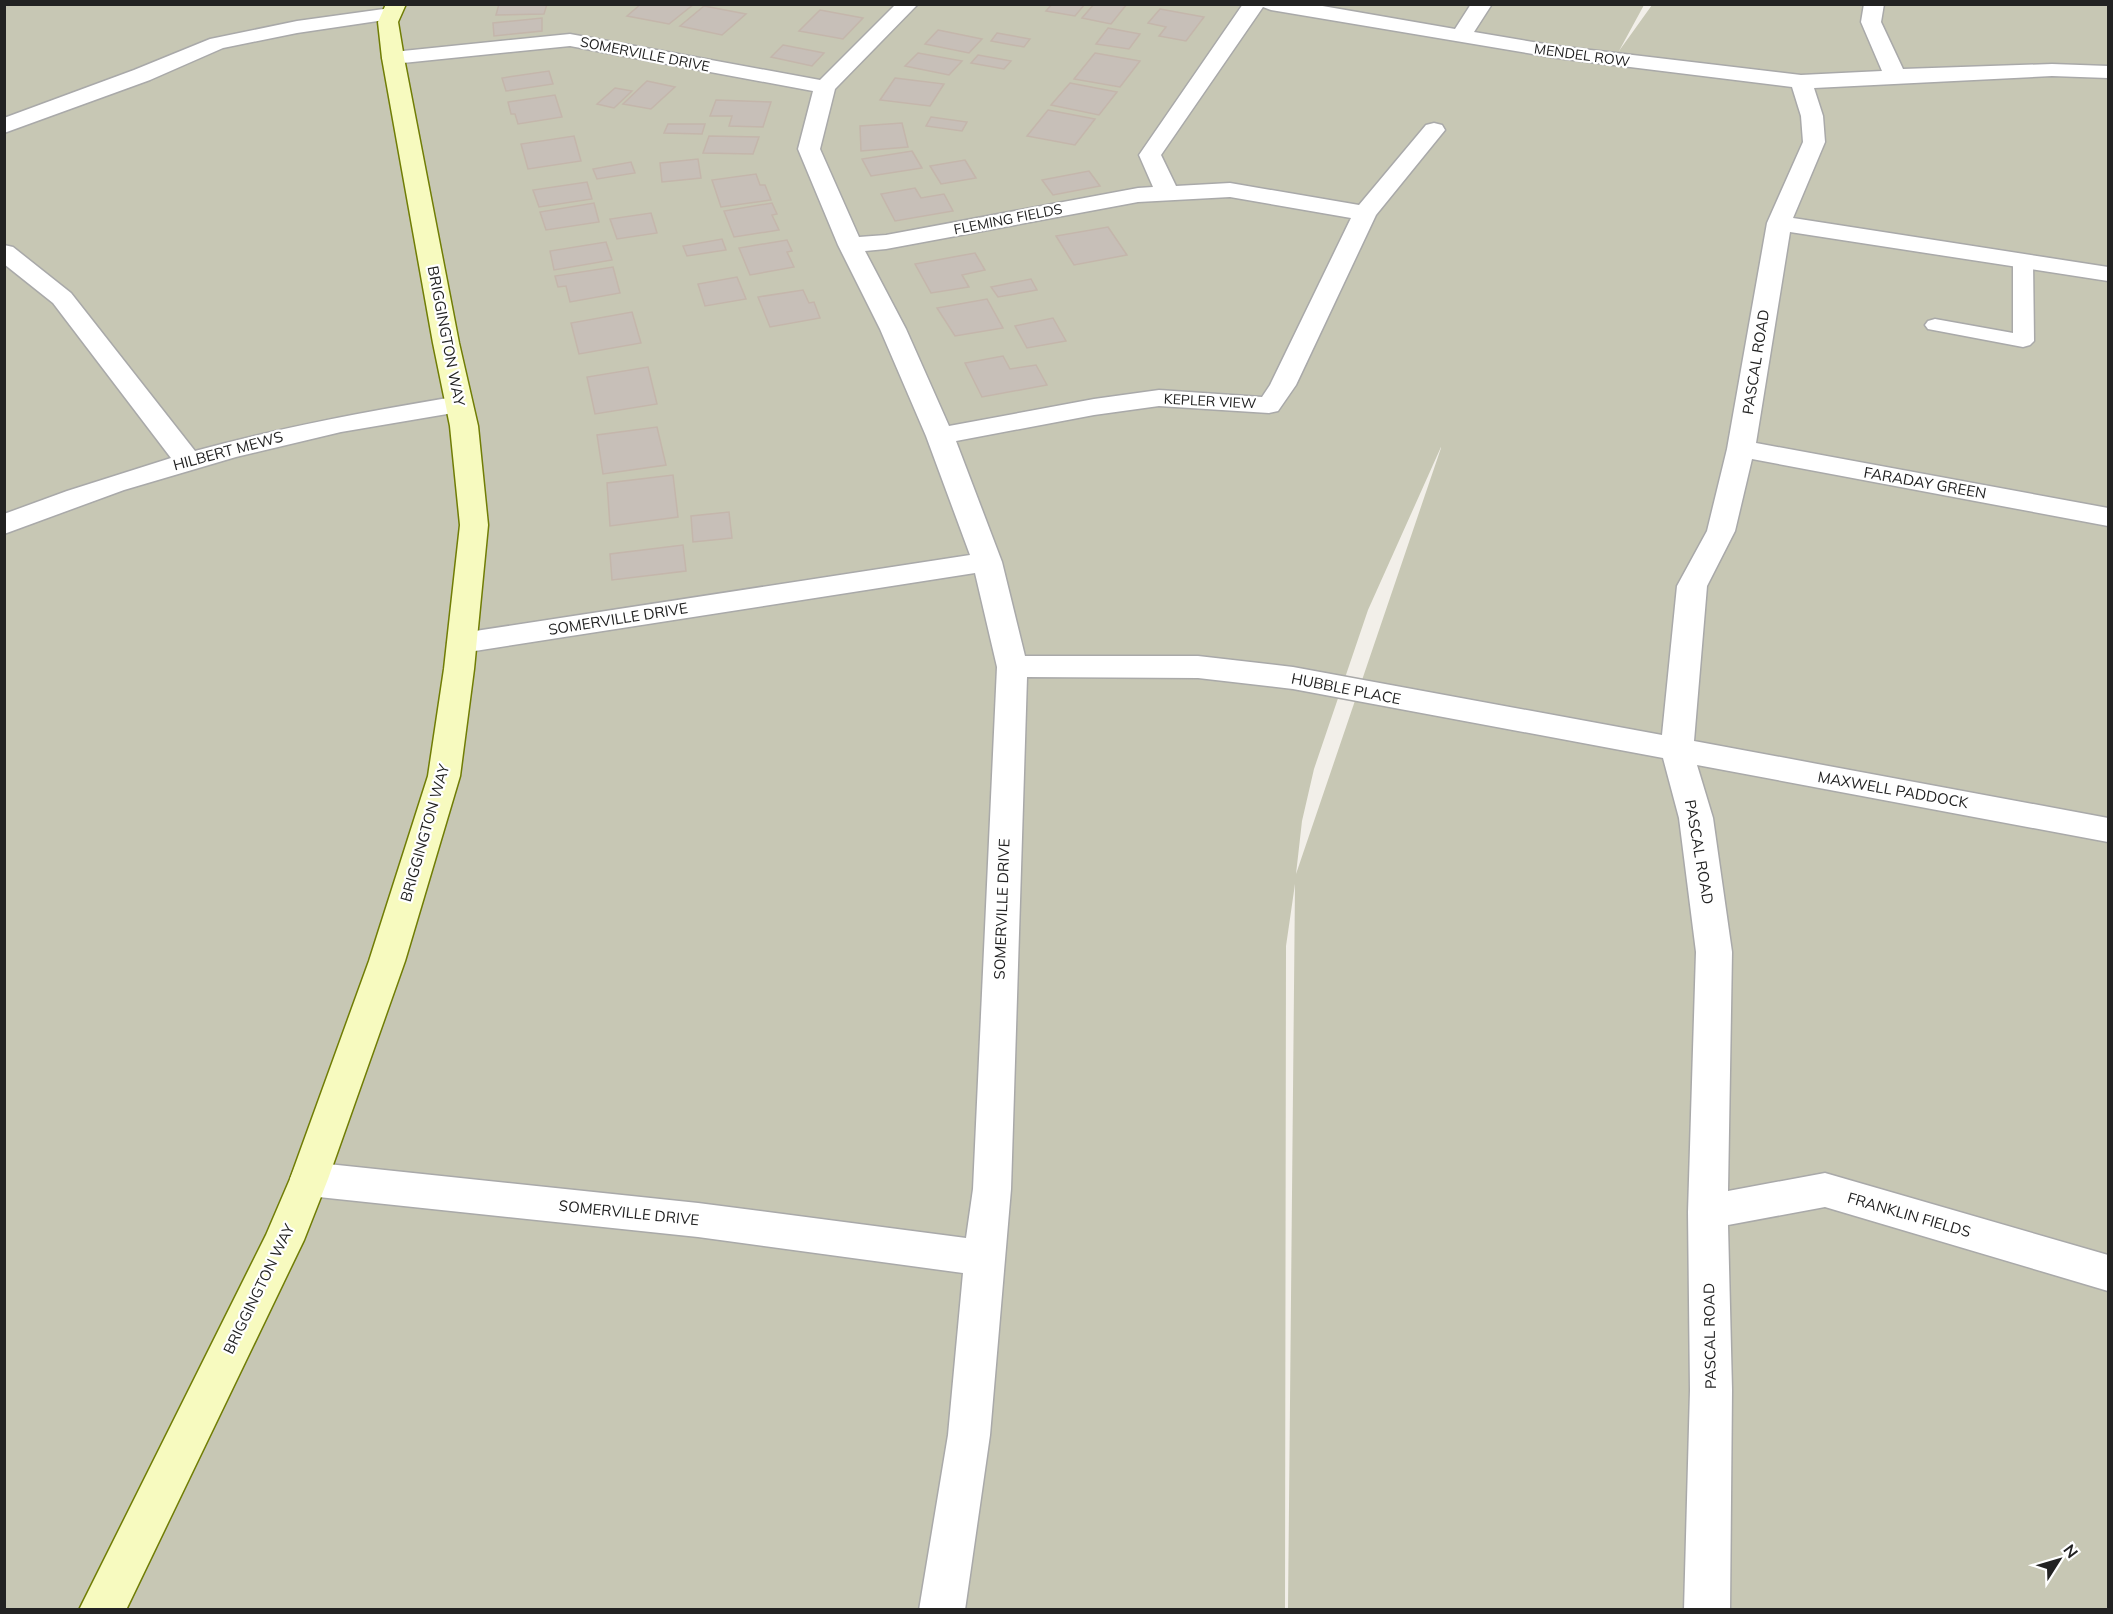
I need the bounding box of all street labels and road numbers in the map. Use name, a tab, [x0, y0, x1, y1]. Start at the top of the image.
street label: SOMERVILLE DRIVE	[579, 33, 711, 75]
street label: MENDEL ROW	[1533, 39, 1631, 71]
street label: FLEMING FIELDS	[952, 200, 1064, 238]
street label: BRIGGINGTON WAY	[424, 264, 470, 408]
street label: PASCAL ROAD	[1738, 308, 1773, 416]
street label: KEPLER VIEW	[1163, 390, 1257, 412]
street label: HILBERT MEWS	[171, 427, 285, 474]
street label: FARADAY GREEN	[1862, 462, 1988, 503]
street label: SOMERVILLE DRIVE	[547, 598, 689, 639]
street label: HUBBLE PLACE	[1290, 669, 1403, 708]
street label: BRIGGINGTON WAY	[396, 761, 454, 904]
street label: MAXWELL PADDOCK	[1816, 767, 1970, 812]
street label: PASCAL ROAD	[1681, 798, 1718, 906]
street label: SOMERVILLE DRIVE	[990, 838, 1013, 980]
street label: FRANKLIN FIELDS	[1845, 1188, 1973, 1241]
street label: SOMERVILLE DRIVE	[558, 1196, 700, 1229]
street label: BRIGGINGTON WAY	[219, 1220, 299, 1357]
street label: PASCAL ROAD	[1699, 1283, 1720, 1389]

